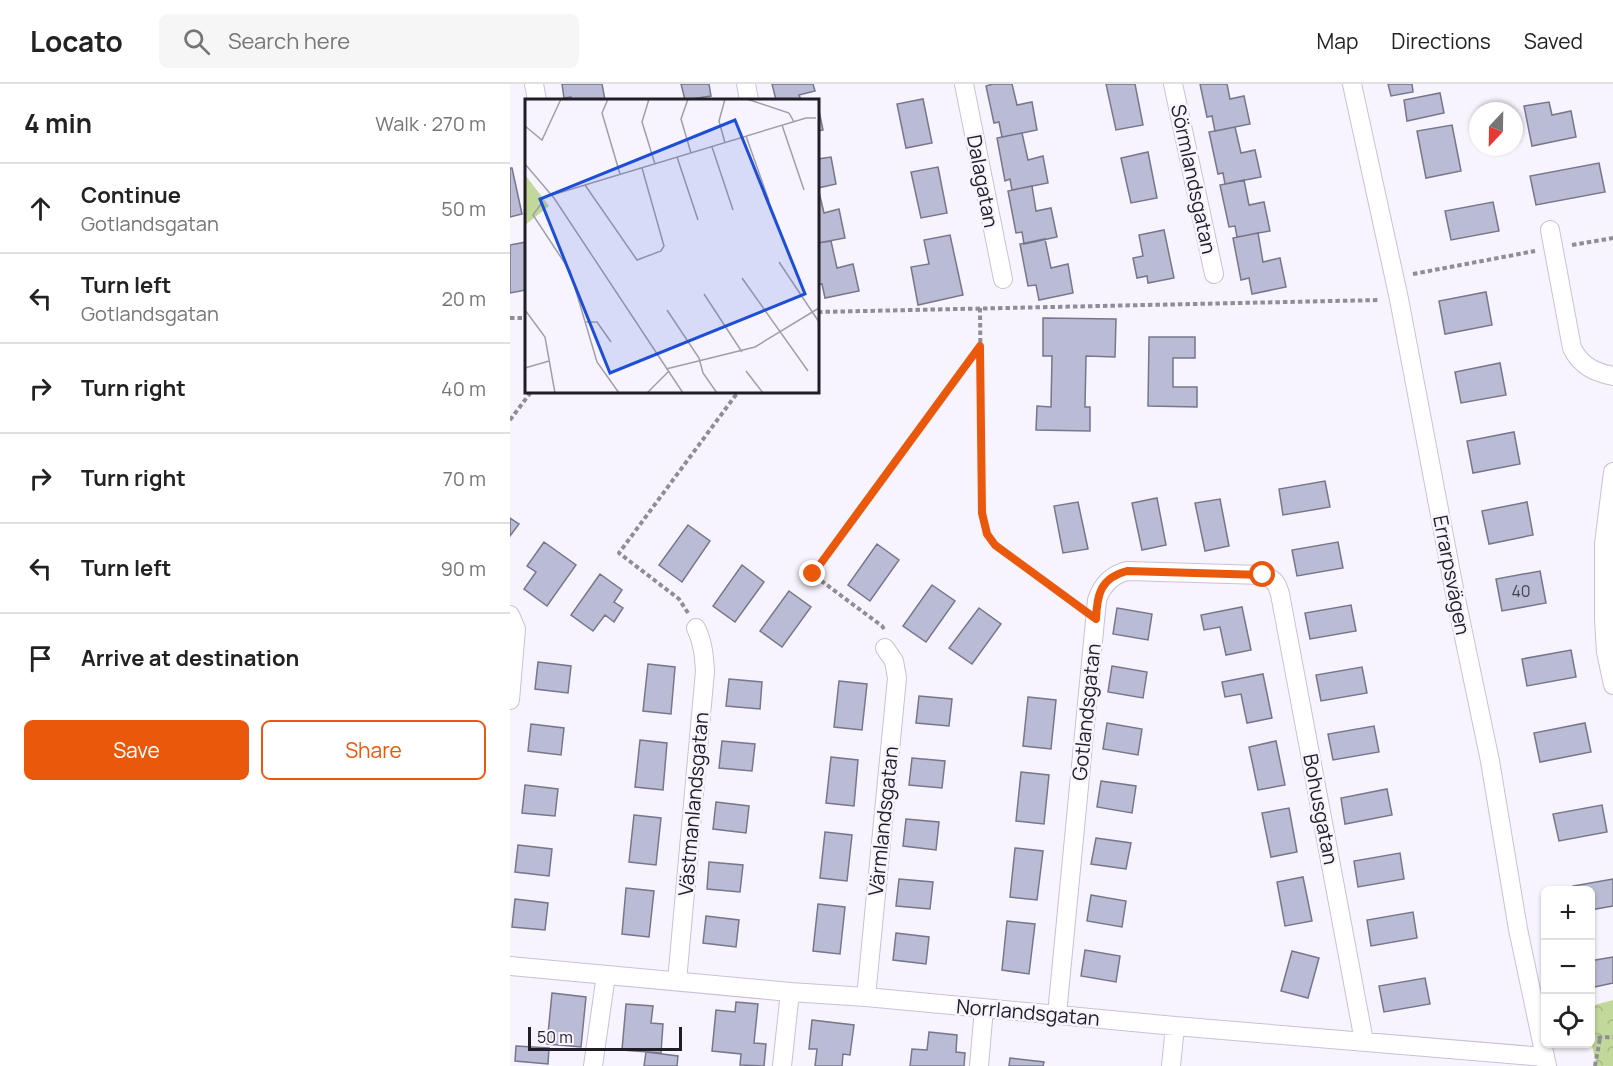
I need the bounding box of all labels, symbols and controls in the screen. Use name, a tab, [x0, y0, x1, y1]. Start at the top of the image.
search box	[159, 14, 579, 68]
text: Locato	[30, 22, 123, 60]
icon: search	[180, 25, 213, 58]
text: Search here	[228, 26, 350, 56]
text: Map	[1317, 27, 1358, 55]
text: Directions	[1391, 27, 1491, 55]
text: Saved	[1524, 27, 1583, 55]
inset map	[525, 99, 819, 393]
street label: Sörmlandsgatan	[1165, 102, 1223, 256]
north arrow	[1469, 102, 1523, 156]
text: 4 min	[24, 105, 92, 141]
text: Walk · 270 m	[375, 110, 486, 137]
street label: Dalagatan	[961, 132, 1005, 230]
text: Continue	[81, 180, 181, 210]
icon: ahead	[24, 192, 57, 225]
text: 50 m	[441, 195, 486, 222]
text: Gotlandsgatan	[81, 210, 219, 237]
text: Turn left	[81, 270, 171, 300]
icon: left	[24, 282, 57, 315]
text: 20 m	[441, 285, 486, 312]
text: Gotlandsgatan	[81, 300, 219, 327]
icon: right	[24, 372, 57, 405]
text: Turn right	[81, 373, 186, 403]
text: 40 m	[441, 375, 486, 402]
icon: right	[24, 462, 57, 495]
text: Turn right	[81, 463, 186, 493]
text: 70 m	[443, 465, 486, 492]
street label: Errarpsvägen	[1427, 513, 1477, 637]
icon: left	[24, 552, 57, 585]
text: Turn left	[81, 553, 171, 583]
text: 90 m	[440, 555, 486, 582]
route end	[799, 560, 825, 586]
route start	[1249, 561, 1275, 587]
house number: 40	[1511, 580, 1531, 602]
icon: arrive	[24, 642, 57, 675]
street label: Gotlandsgatan	[1065, 642, 1107, 782]
text: Arrive at destination	[81, 643, 299, 673]
street label: Västmanlandsgatan	[672, 711, 714, 897]
button: Save	[24, 720, 249, 780]
button: Share	[261, 720, 486, 780]
street label: Värmlandsgatan	[862, 745, 904, 897]
street label: Bohusgatan	[1297, 751, 1345, 867]
map controls	[1541, 886, 1595, 1048]
button: +	[1541, 886, 1595, 940]
button: −	[1541, 940, 1595, 994]
street label: Norrlandsgatan	[955, 992, 1101, 1032]
button: locate	[1541, 994, 1595, 1048]
scale bar	[528, 1024, 682, 1052]
text: 50 m	[537, 1026, 573, 1048]

